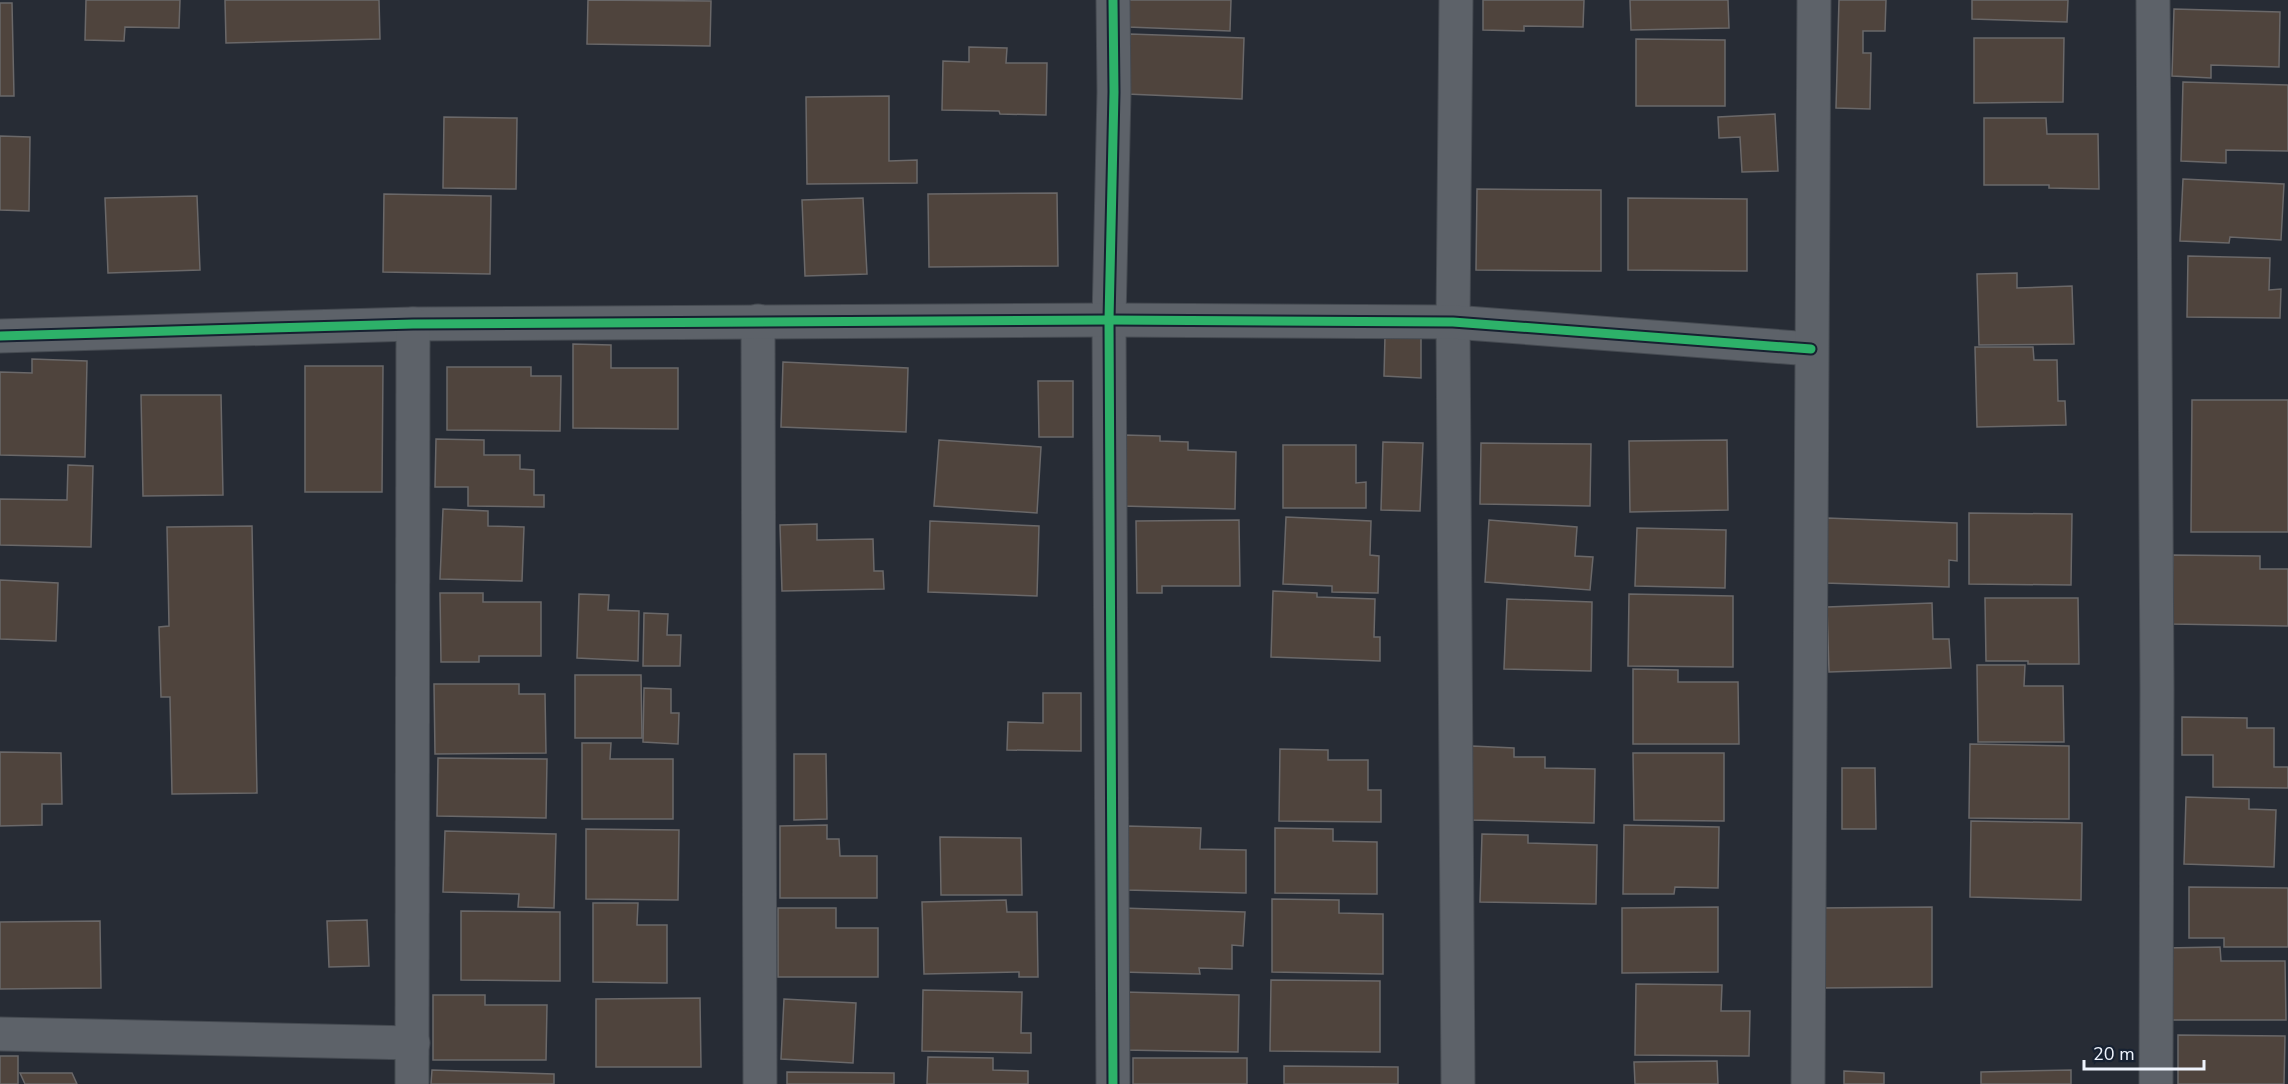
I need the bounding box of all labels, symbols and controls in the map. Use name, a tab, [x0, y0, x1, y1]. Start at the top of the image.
scale bar	[2084, 1033, 2204, 1071]
text: 20 m	[2093, 1042, 2135, 1066]

